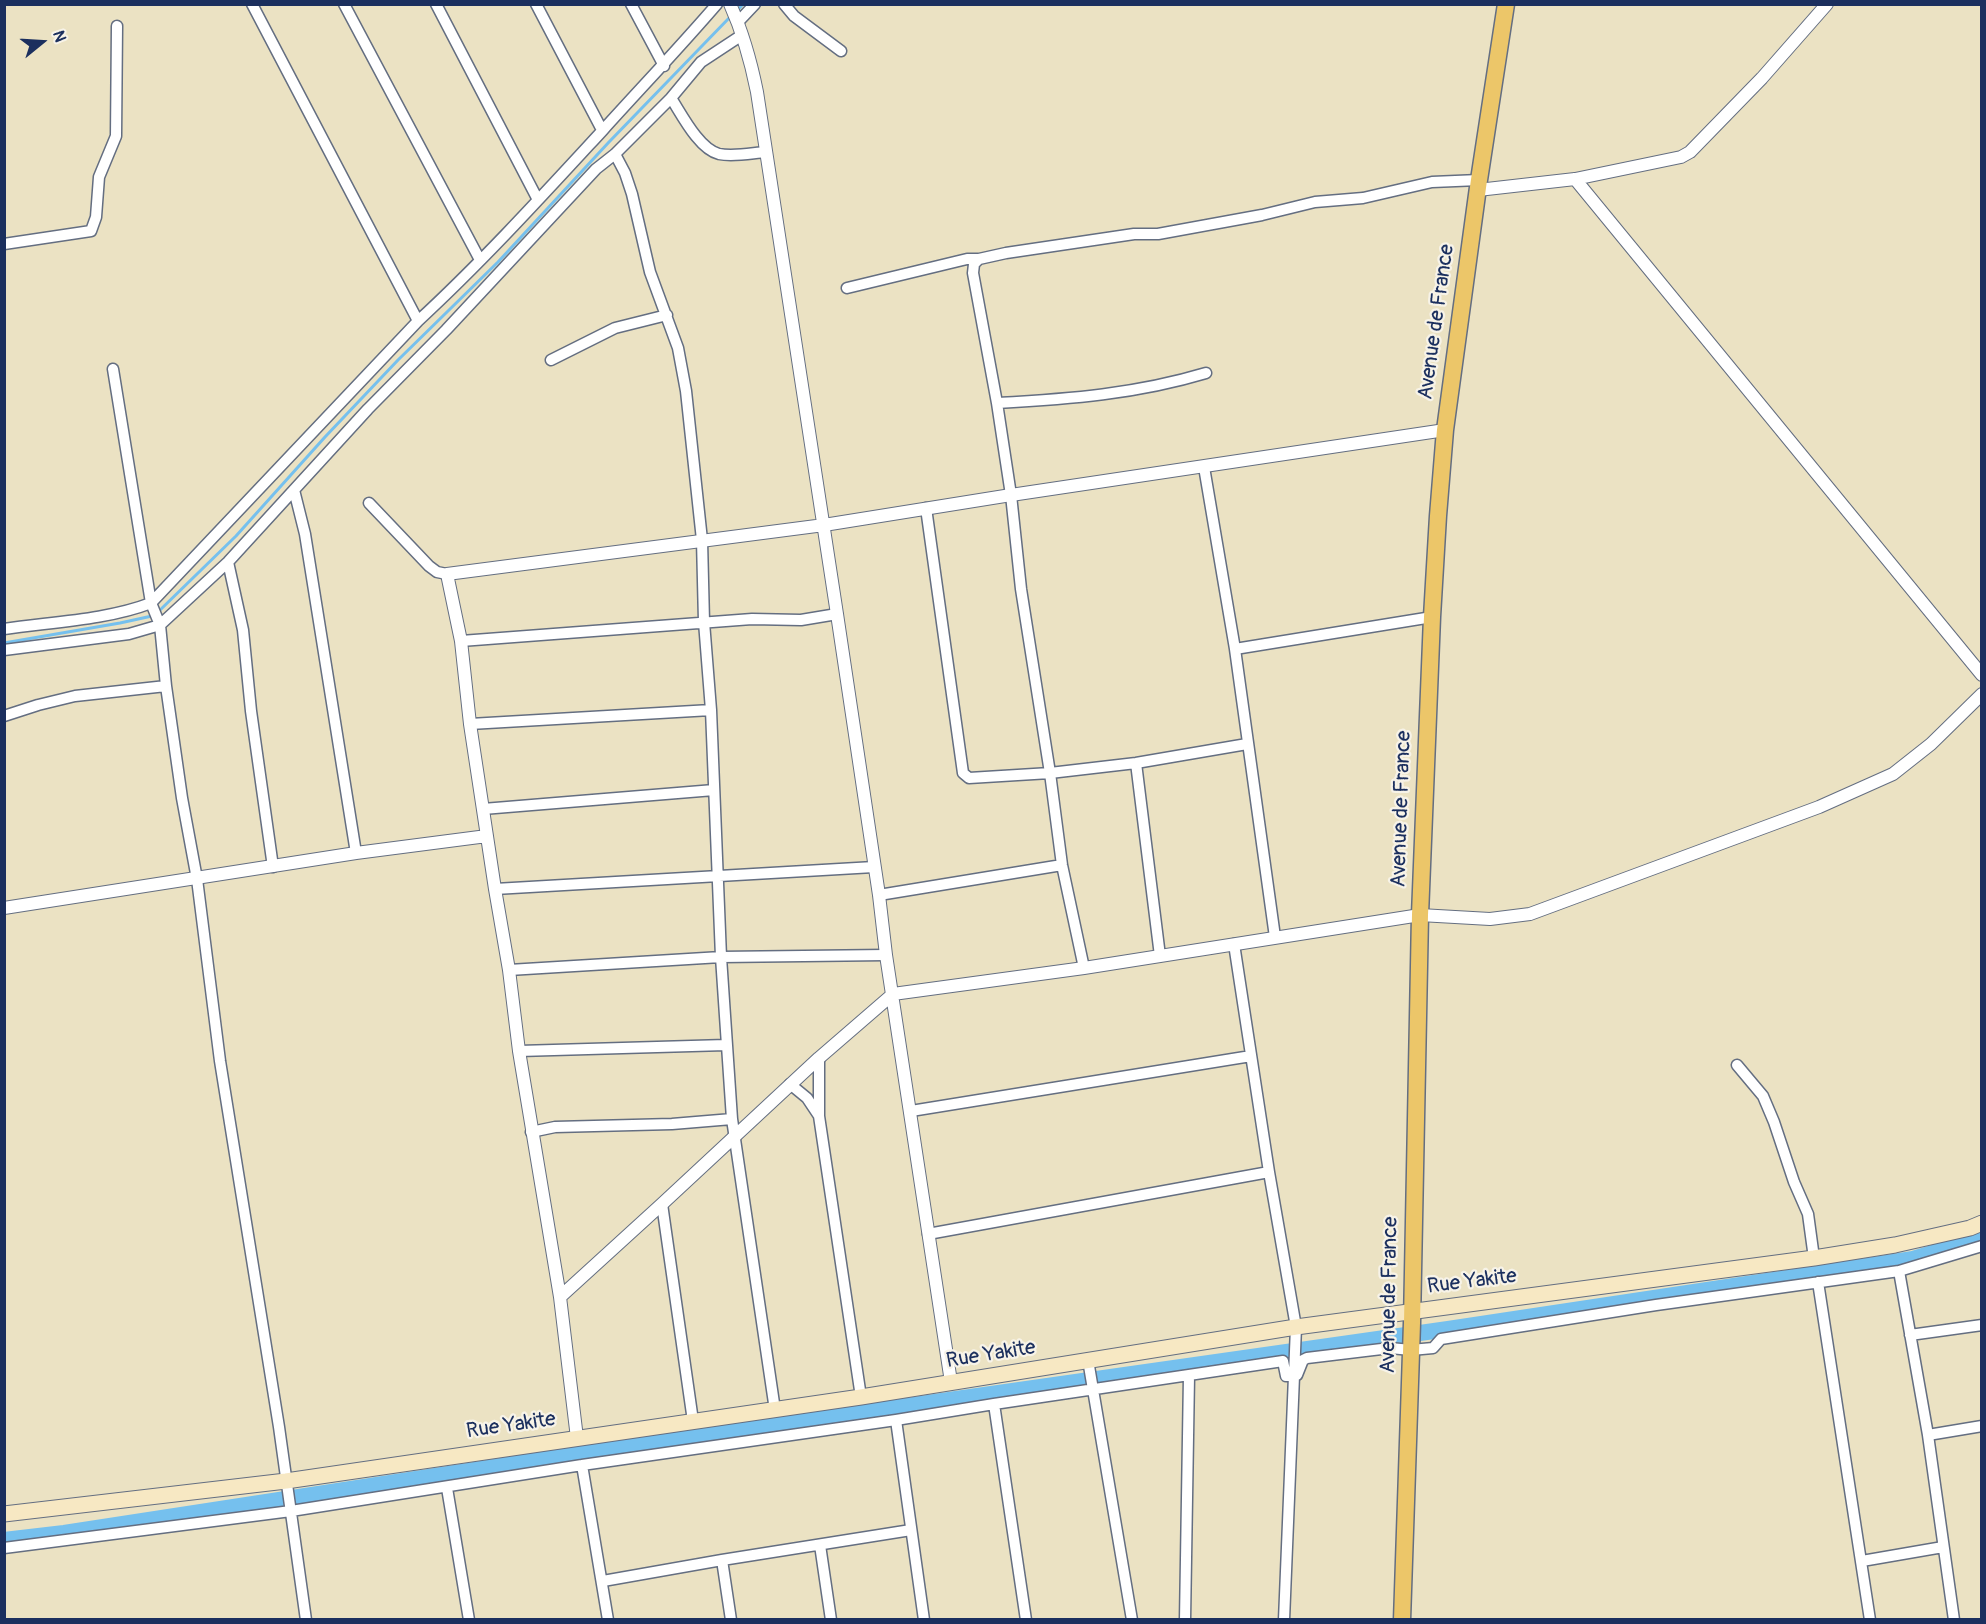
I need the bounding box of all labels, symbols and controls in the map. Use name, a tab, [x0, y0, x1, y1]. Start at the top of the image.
north arrow	[12, 12, 72, 72]
text: N	[48, 28, 70, 45]
street label: Avenue de France	[1414, 243, 1460, 401]
street label: Avenue de France	[1387, 730, 1417, 888]
street label: Avenue de France	[1376, 1216, 1404, 1374]
street label: Rue Yakite	[1426, 1264, 1518, 1300]
street label: Rue Yakite	[945, 1336, 1037, 1374]
street label: Rue Yakite	[465, 1407, 557, 1445]

